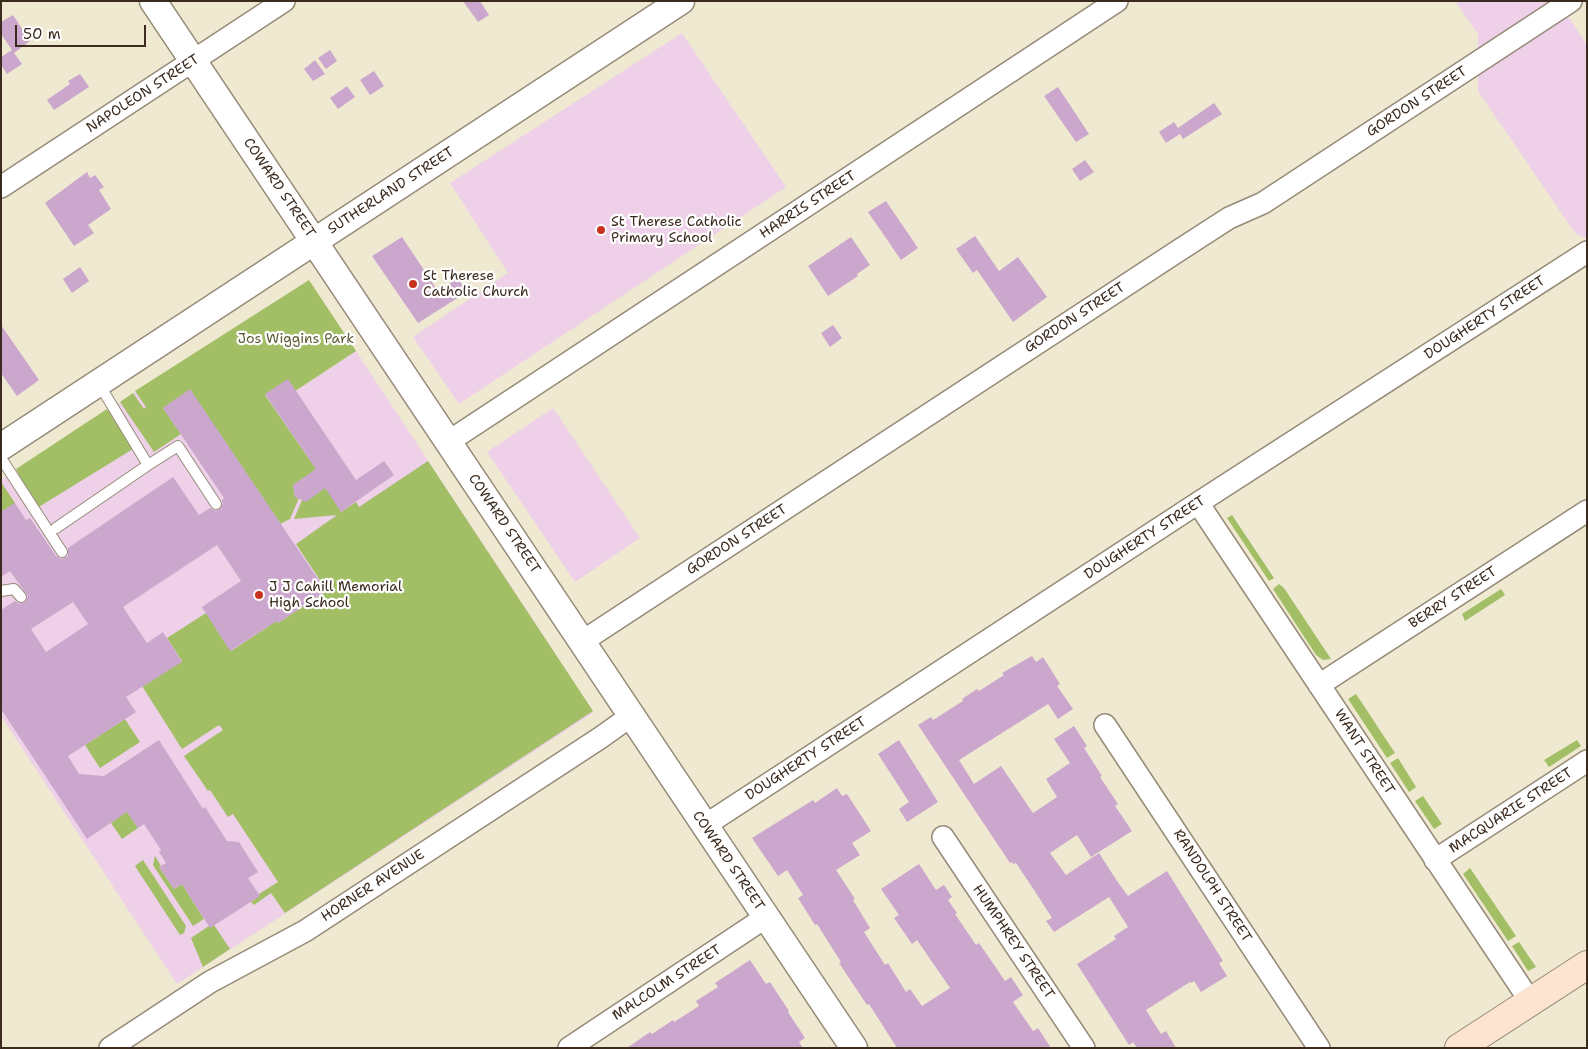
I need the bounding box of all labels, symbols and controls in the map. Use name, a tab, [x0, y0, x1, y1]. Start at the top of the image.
scale bar	[18, 15, 149, 47]
text: 50 m	[23, 24, 61, 44]
street label: NAPOLEON STREET	[84, 51, 202, 137]
street label: GORDON STREET	[1364, 63, 1470, 141]
street label: COWARD STREET	[239, 135, 319, 241]
street label: SUTHERLAND STREET	[325, 144, 457, 238]
street label: HARRIS STREET	[757, 168, 859, 242]
place label: St Therese Catholic Primary School	[611, 214, 742, 246]
marker: St Therese Catholic Primary School	[595, 224, 607, 236]
place label: St Therese Catholic Church	[423, 268, 529, 300]
street label: DOUGHERTY STREET	[1421, 273, 1549, 363]
marker: St Therese Catholic Church	[407, 278, 419, 290]
street label: GORDON STREET	[1022, 279, 1128, 357]
park label: Jos Wiggins Park	[238, 331, 354, 347]
street label: COWARD STREET	[464, 471, 544, 577]
street label: DOUGHERTY STREET	[1081, 493, 1209, 583]
street label: GORDON STREET	[684, 501, 790, 579]
street label: BERRY STREET	[1406, 563, 1500, 633]
place label: J J Cahill Memorial High School	[269, 579, 402, 612]
marker: J J Cahill Memorial High School	[253, 589, 265, 601]
street label: WANT STREET	[1330, 706, 1398, 798]
street label: DOUGHERTY STREET	[742, 714, 870, 804]
street label: MACQUARIE STREET	[1446, 765, 1576, 857]
street label: COWARD STREET	[688, 808, 768, 914]
street label: RANDOLPH STREET	[1169, 826, 1255, 946]
street label: HORNER AVENUE	[318, 846, 428, 926]
street label: HUMPHREY STREET	[969, 882, 1057, 1002]
street label: MALCOLM STREET	[610, 942, 724, 1024]

